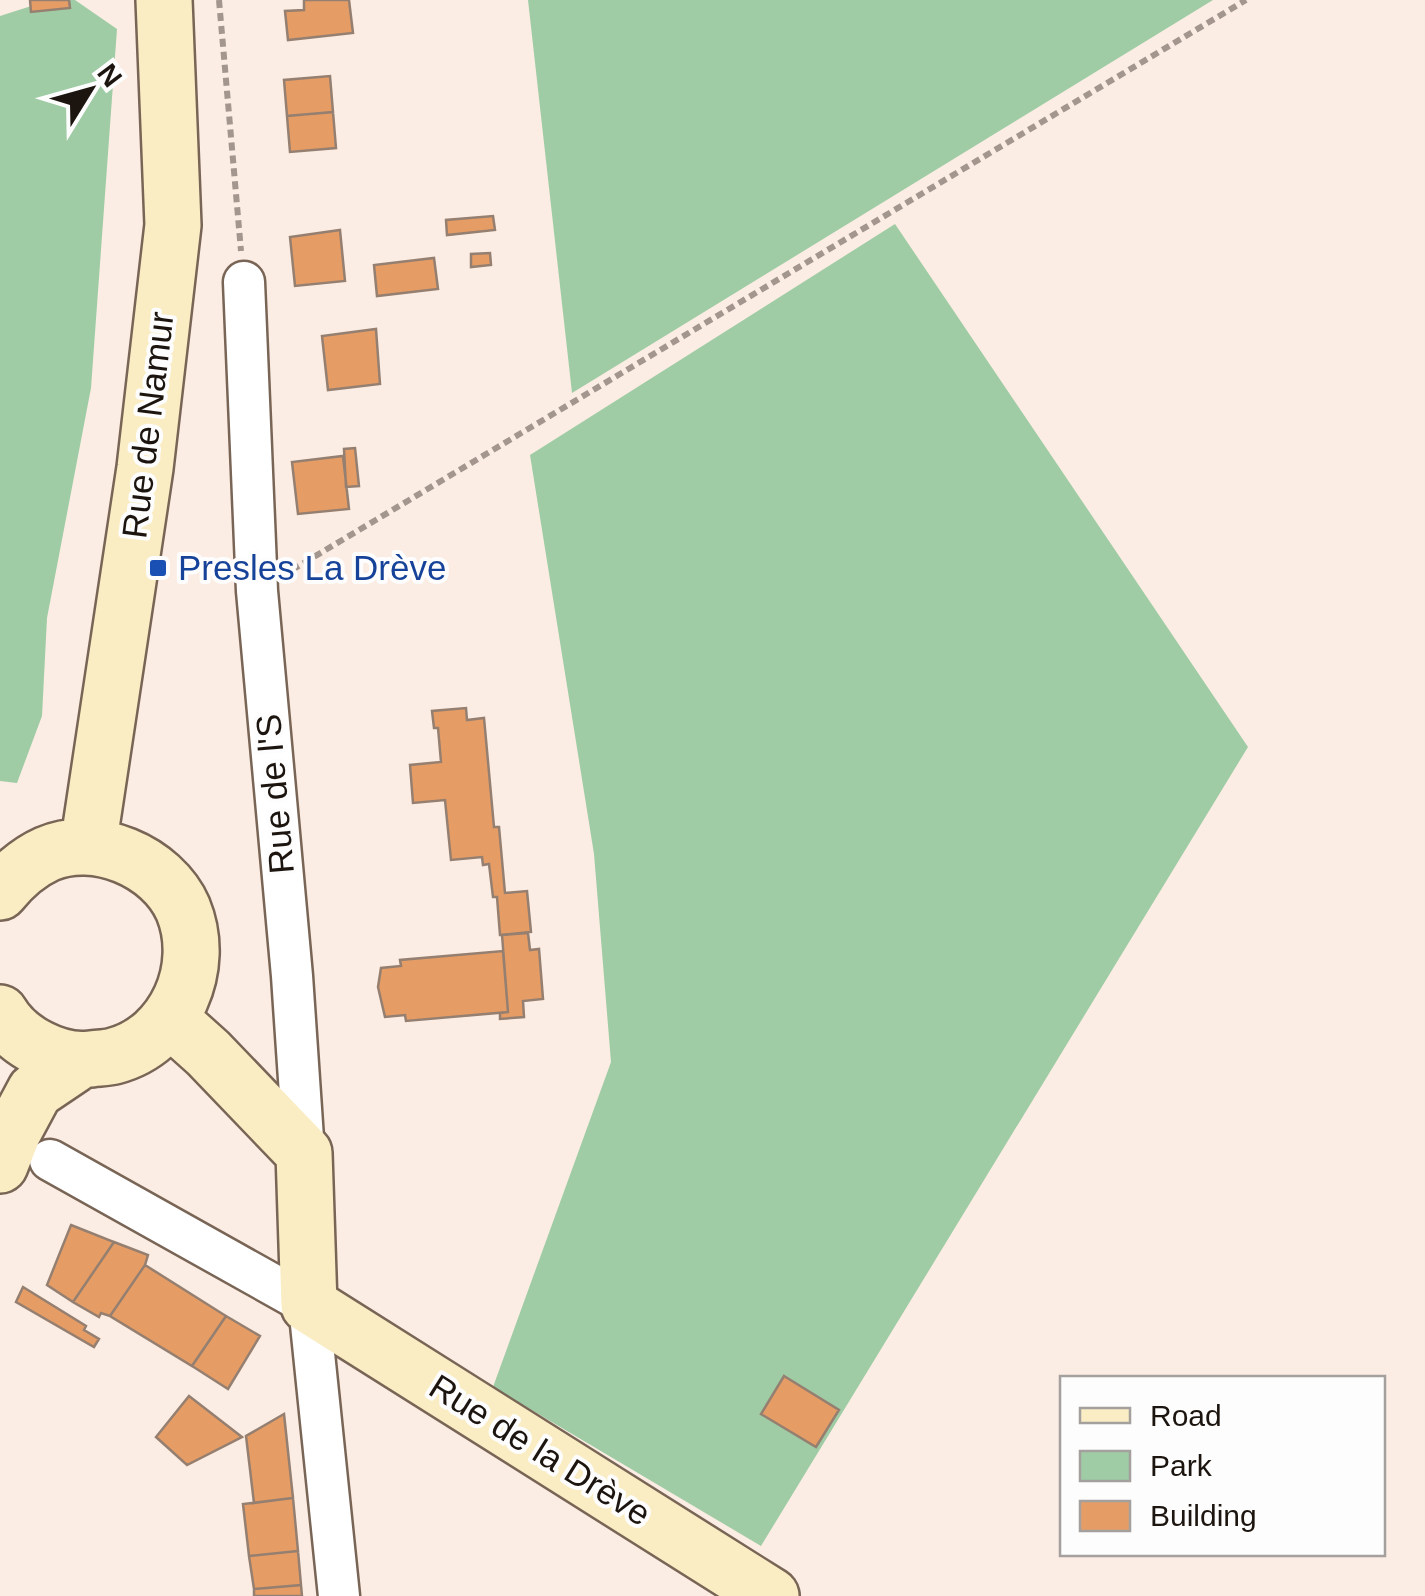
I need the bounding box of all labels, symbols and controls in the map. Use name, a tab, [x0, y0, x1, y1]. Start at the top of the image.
north arrow	[40, 40, 140, 140]
text: N	[91, 58, 128, 93]
street label: Rue de Namur	[114, 309, 181, 540]
place label: Presles La Drève	[178, 548, 446, 587]
marker: Presles La Drève	[147, 557, 169, 579]
street label: Rue de l'S	[248, 712, 301, 876]
street label: Rue de la Drève	[423, 1366, 658, 1533]
legend	[1060, 1376, 1385, 1556]
text: Road	[1150, 1399, 1222, 1432]
text: Park	[1150, 1449, 1213, 1482]
text: Building	[1150, 1499, 1257, 1532]

